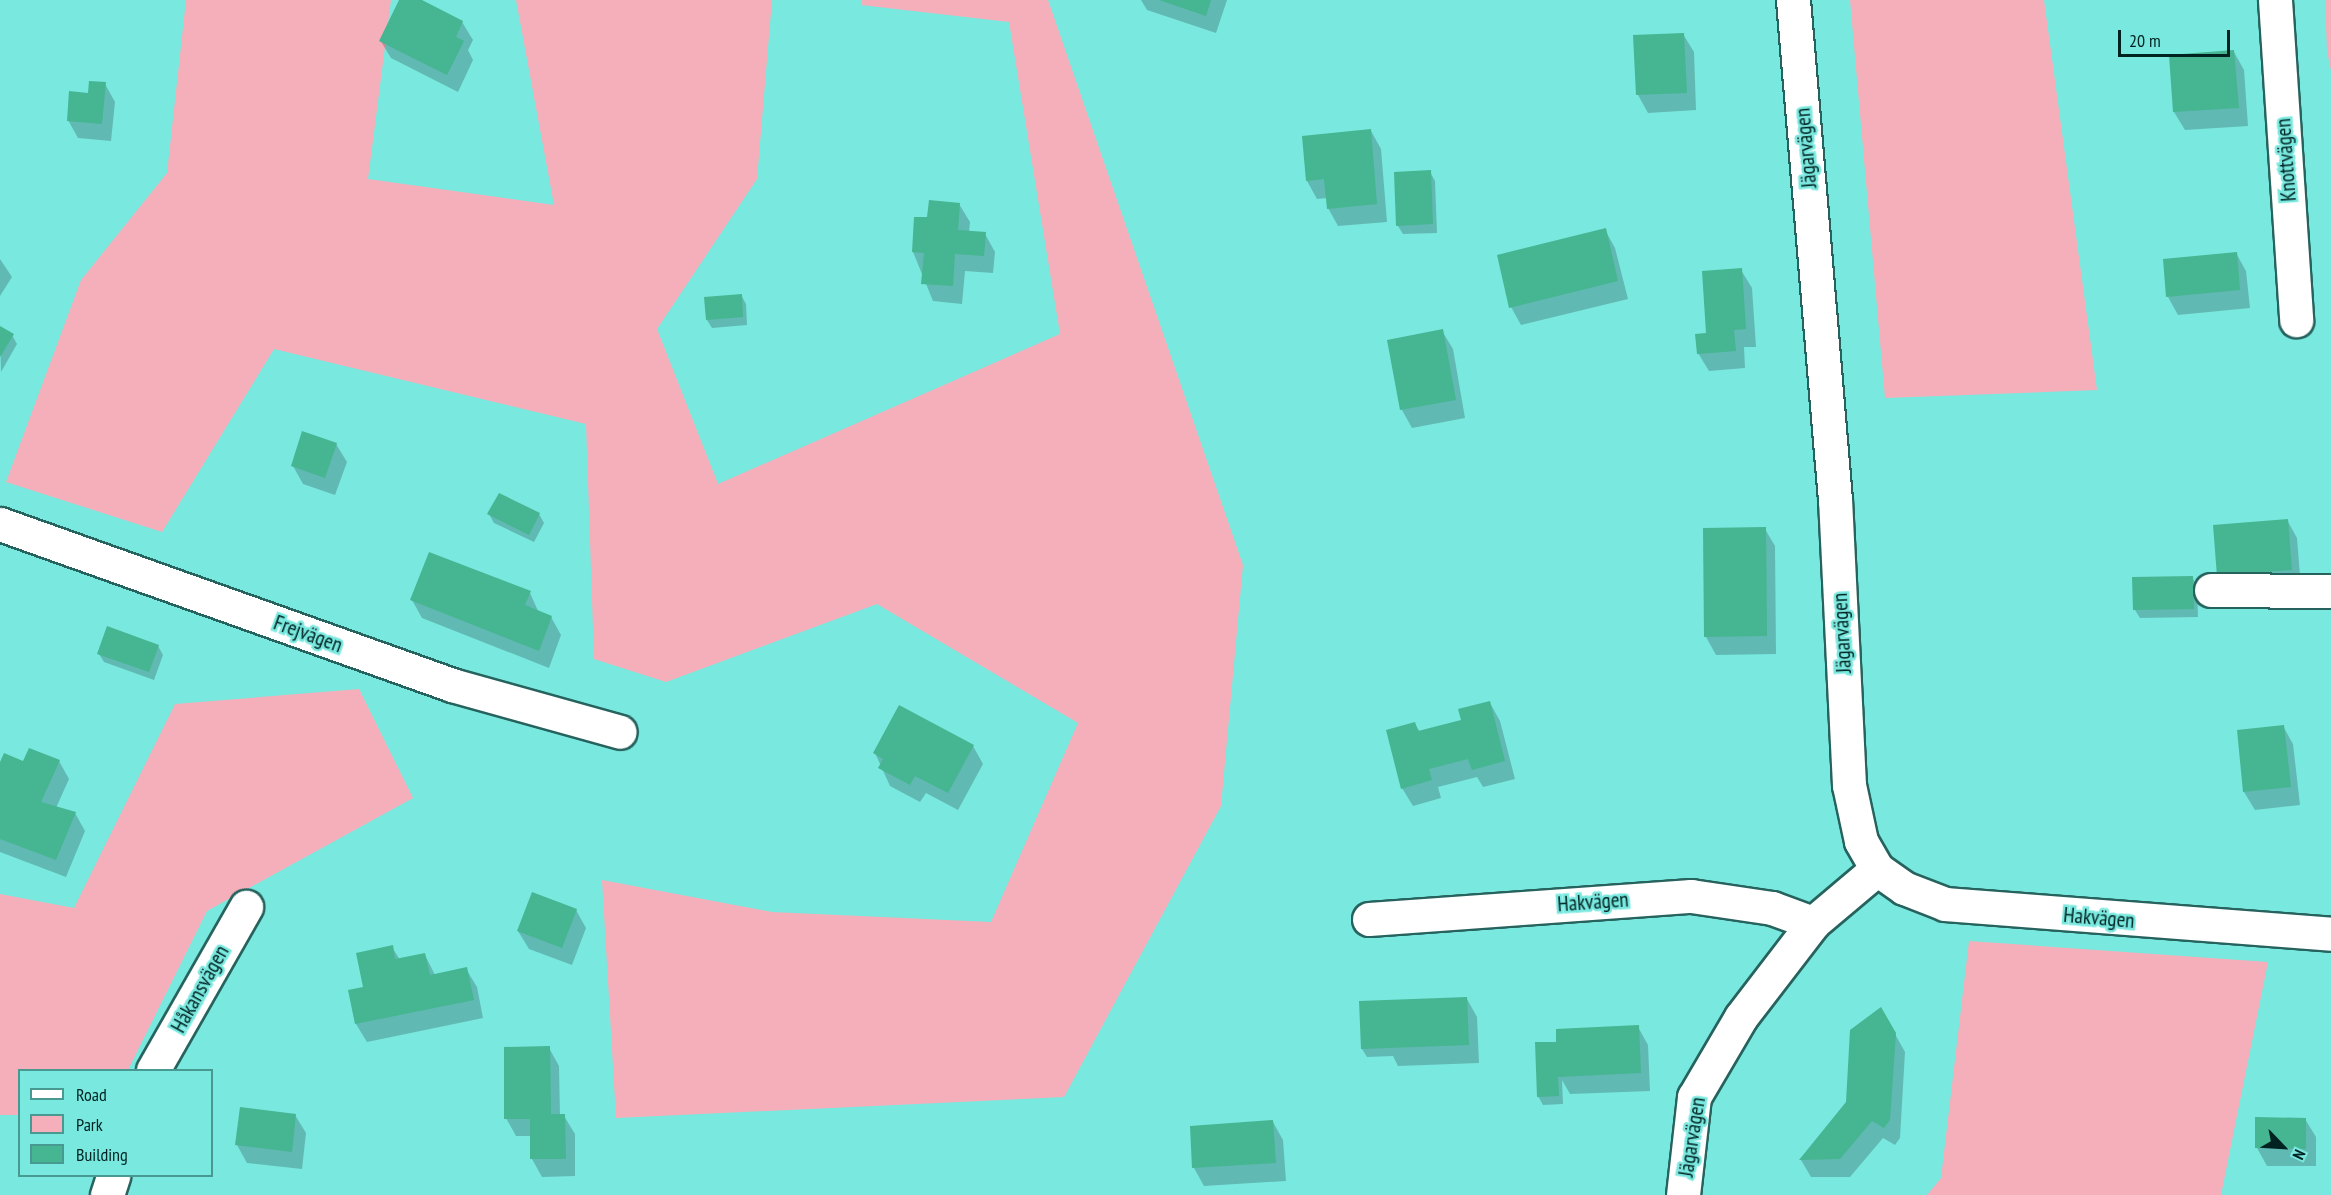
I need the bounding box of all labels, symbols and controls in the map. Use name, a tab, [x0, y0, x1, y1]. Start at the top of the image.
scale bar	[2121, 18, 2234, 56]
text: 20 m	[2129, 29, 2161, 52]
street label: Jägarvägen	[1790, 107, 1822, 189]
street label: Knottvägen	[2271, 118, 2301, 202]
street label: Jägarvägen	[1827, 592, 1857, 674]
street label: Frejvägen	[270, 610, 346, 658]
street label: Hakvägen	[1557, 887, 1629, 917]
street label: Hakvägen	[2062, 902, 2136, 934]
street label: Håkansvägen	[166, 941, 234, 1037]
legend	[18, 1069, 213, 1177]
text: Road	[76, 1083, 107, 1106]
street label: Jägarvägen	[1673, 1095, 1711, 1179]
text: Park	[76, 1113, 103, 1136]
north arrow	[2253, 1117, 2313, 1177]
text: Building	[76, 1143, 128, 1166]
text: N	[2288, 1146, 2310, 1163]

